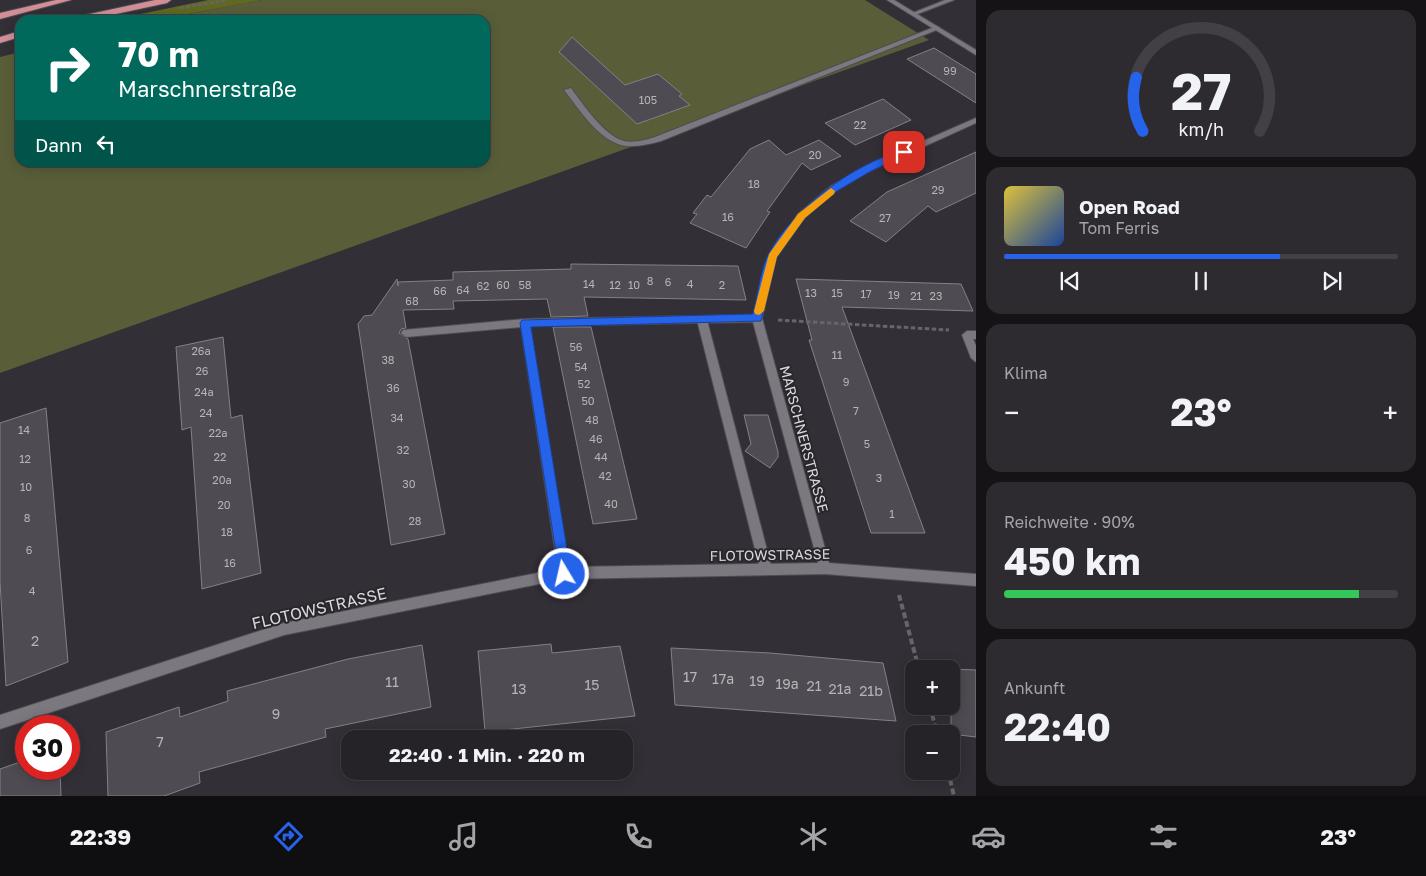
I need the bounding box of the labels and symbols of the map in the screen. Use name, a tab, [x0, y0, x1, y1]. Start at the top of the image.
house number: 99	[943, 64, 957, 77]
house number: 105	[639, 93, 657, 106]
house number: 22	[854, 118, 866, 131]
pin	[883, 131, 925, 173]
house number: 20	[808, 148, 822, 161]
house number: 18	[748, 177, 760, 190]
house number: 29	[931, 183, 945, 196]
house number: 16	[722, 210, 734, 223]
house number: 27	[879, 211, 891, 224]
house number: 8	[647, 274, 654, 287]
house number: 6	[665, 275, 672, 288]
house number: 14	[583, 277, 595, 290]
house number: 4	[687, 277, 694, 290]
house number: 60	[496, 278, 510, 291]
house number: 58	[518, 278, 532, 291]
house number: 12	[609, 278, 621, 291]
house number: 10	[628, 278, 640, 291]
house number: 2	[719, 278, 725, 291]
house number: 62	[476, 279, 490, 292]
house number: 64	[456, 283, 470, 296]
house number: 66	[433, 284, 447, 297]
house number: 13	[805, 286, 817, 299]
house number: 15	[831, 286, 843, 299]
house number: 17	[860, 287, 872, 300]
house number: 19	[888, 288, 900, 301]
house number: 21	[910, 289, 922, 302]
house number: 23	[930, 289, 942, 302]
house number: 68	[405, 294, 419, 307]
house number: 56	[569, 340, 583, 353]
house number: 26a	[191, 344, 211, 357]
house number: 11	[832, 348, 842, 361]
house number: 38	[381, 353, 395, 366]
house number: 54	[574, 360, 588, 373]
house number: 26	[195, 364, 209, 377]
street label: MARSCHNERSTRASSE	[777, 364, 832, 514]
house number: 9	[843, 375, 849, 388]
house number: 52	[578, 377, 590, 390]
house number: 36	[386, 381, 400, 394]
house number: 24a	[194, 385, 214, 398]
house number: 50	[581, 394, 595, 407]
house number: 7	[853, 404, 859, 417]
house number: 24	[199, 406, 213, 419]
house number: 34	[390, 411, 404, 424]
house number: 48	[585, 413, 599, 426]
house number: 14	[18, 423, 30, 436]
house number: 22a	[209, 426, 227, 439]
house number: 46	[589, 432, 603, 445]
house number: 5	[864, 437, 870, 450]
house number: 32	[397, 443, 409, 456]
house number: 22	[214, 450, 226, 463]
house number: 44	[594, 450, 608, 463]
house number: 12	[19, 452, 31, 465]
house number: 42	[598, 469, 612, 482]
house number: 3	[876, 471, 882, 484]
house number: 20a	[212, 473, 232, 486]
house number: 30	[402, 477, 416, 490]
house number: 10	[20, 480, 32, 493]
house number: 40	[604, 497, 618, 510]
house number: 20	[217, 498, 231, 511]
house number: 1	[889, 507, 895, 520]
house number: 8	[24, 511, 31, 524]
house number: 28	[408, 514, 422, 527]
house number: 18	[221, 525, 233, 538]
house number: 6	[26, 543, 33, 556]
street label: FLOTOWSTRASSE	[710, 545, 830, 564]
position arrow	[537, 547, 589, 599]
house number: 16	[224, 556, 236, 569]
street label: FLOTOWSTRASSE	[250, 583, 388, 633]
house number: 4	[29, 584, 36, 597]
house number: 2	[31, 632, 39, 649]
house number: 17	[683, 668, 697, 685]
house number: 17a	[712, 670, 734, 687]
house number: 19	[749, 672, 765, 689]
house number: 11	[385, 673, 399, 690]
house number: 19a	[775, 675, 799, 692]
house number: 15	[585, 676, 599, 693]
house number: 21	[807, 677, 822, 694]
house number: 13	[512, 680, 526, 697]
house number: 21a	[829, 680, 851, 697]
house number: 21b	[859, 682, 883, 699]
house number: 9	[272, 705, 280, 722]
speed limit sign: 30	[15, 715, 80, 780]
house number: 7	[156, 733, 164, 750]

